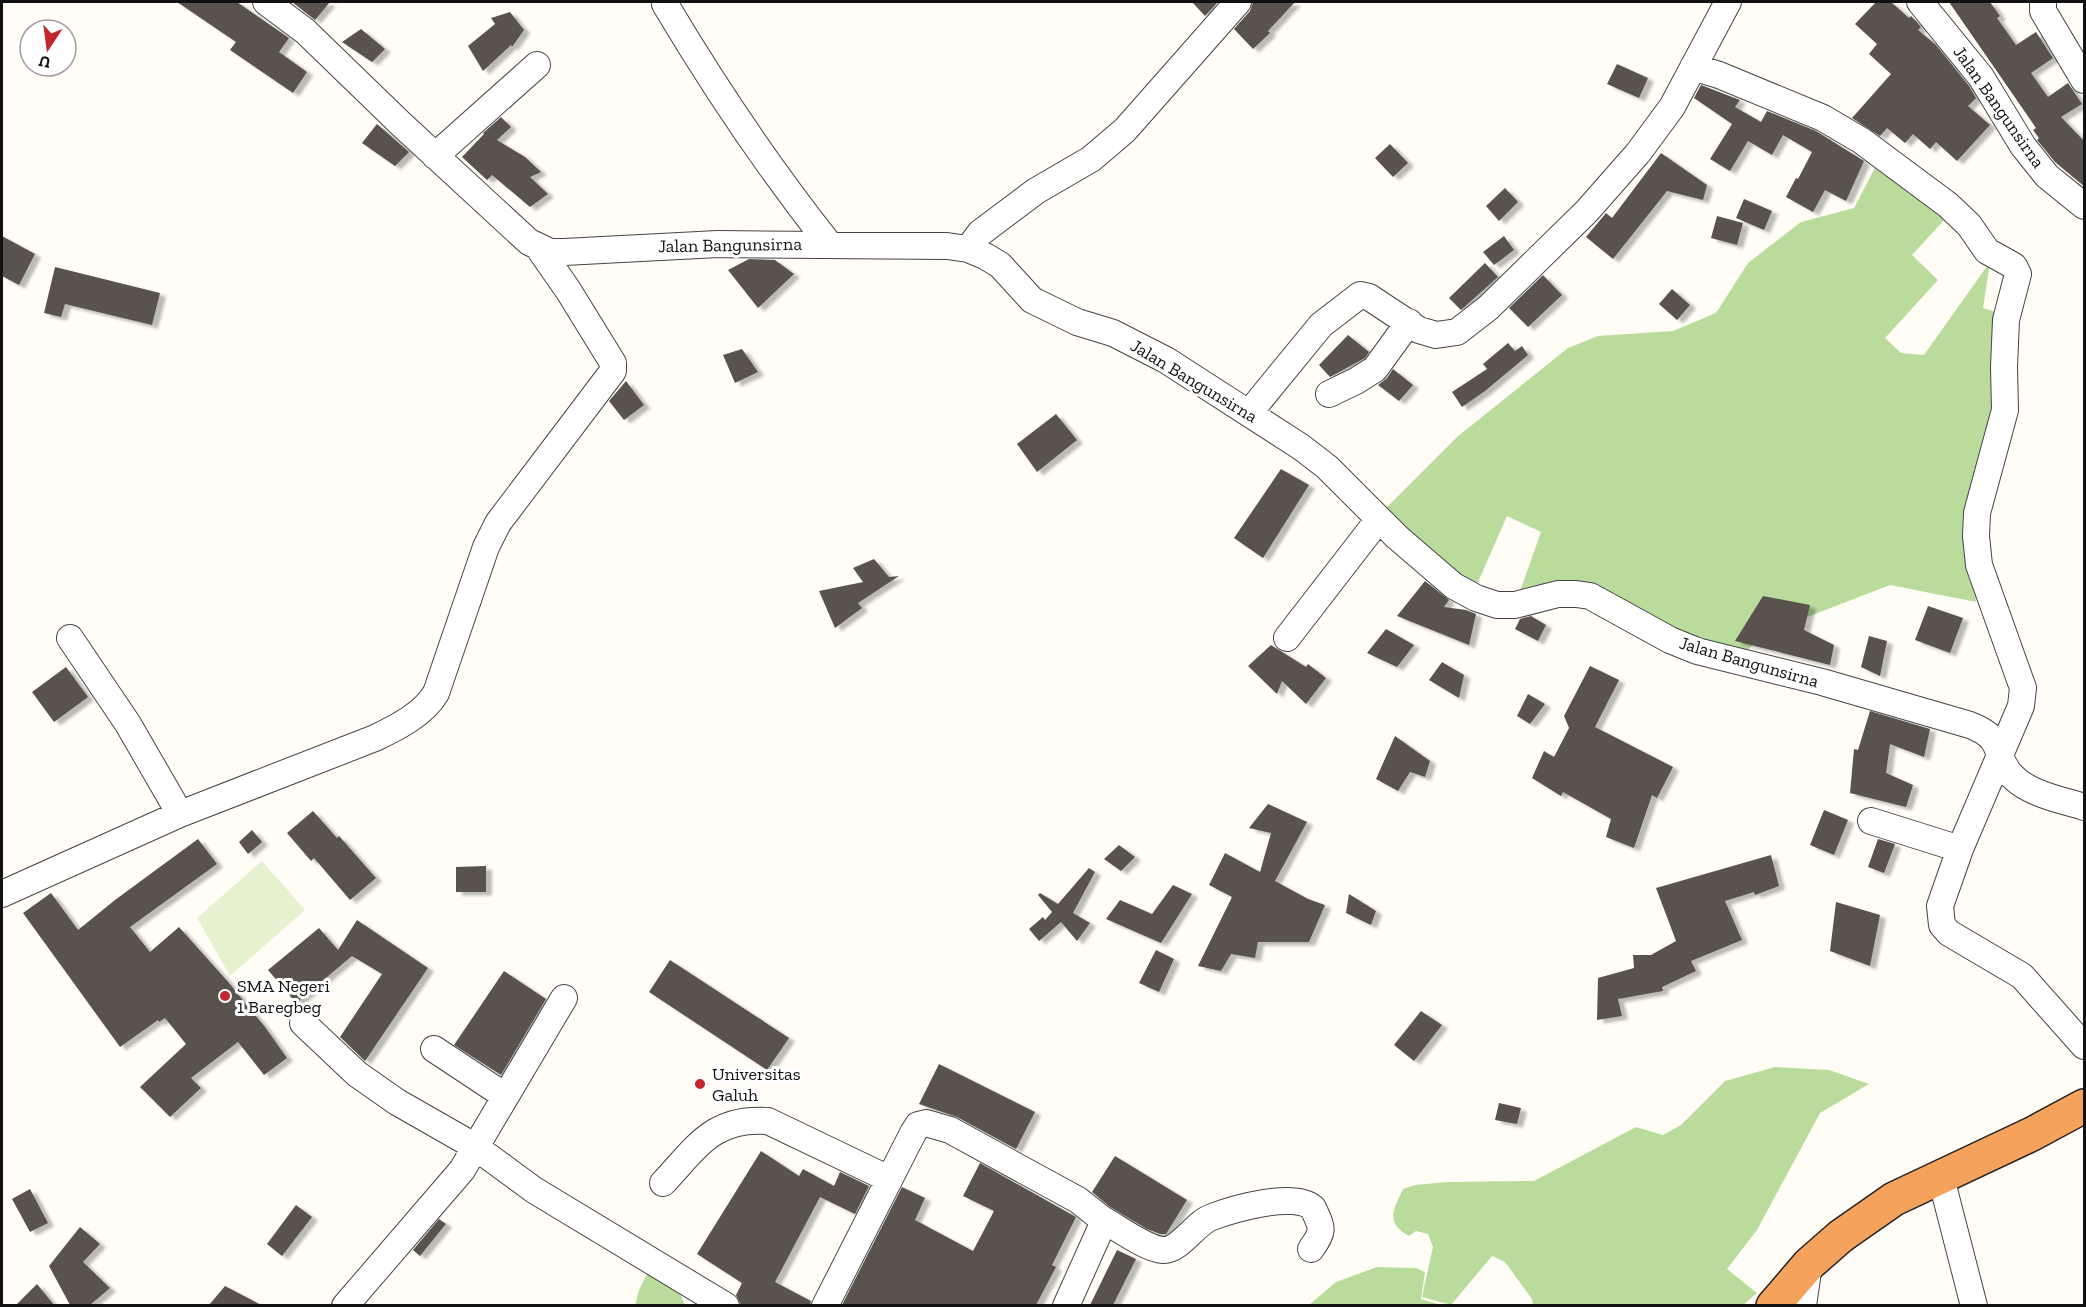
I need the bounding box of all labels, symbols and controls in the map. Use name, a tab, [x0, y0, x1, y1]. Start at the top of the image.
north arrow	[18, 18, 78, 78]
street label: Jalan Bangunsirna	[1949, 42, 2049, 173]
text: U	[37, 51, 52, 73]
street label: Jalan Bangunsirna	[658, 233, 802, 257]
street label: Jalan Bangunsirna	[1127, 335, 1262, 428]
street label: Jalan Bangunsirna	[1677, 632, 1822, 692]
place label: SMA Negeri 1 Baregbeg	[237, 975, 330, 1018]
marker: SMA Negeri 1 Baregbeg	[218, 989, 232, 1003]
place label: Universitas Galuh	[712, 1063, 801, 1106]
marker: Universitas Galuh	[693, 1077, 707, 1091]

